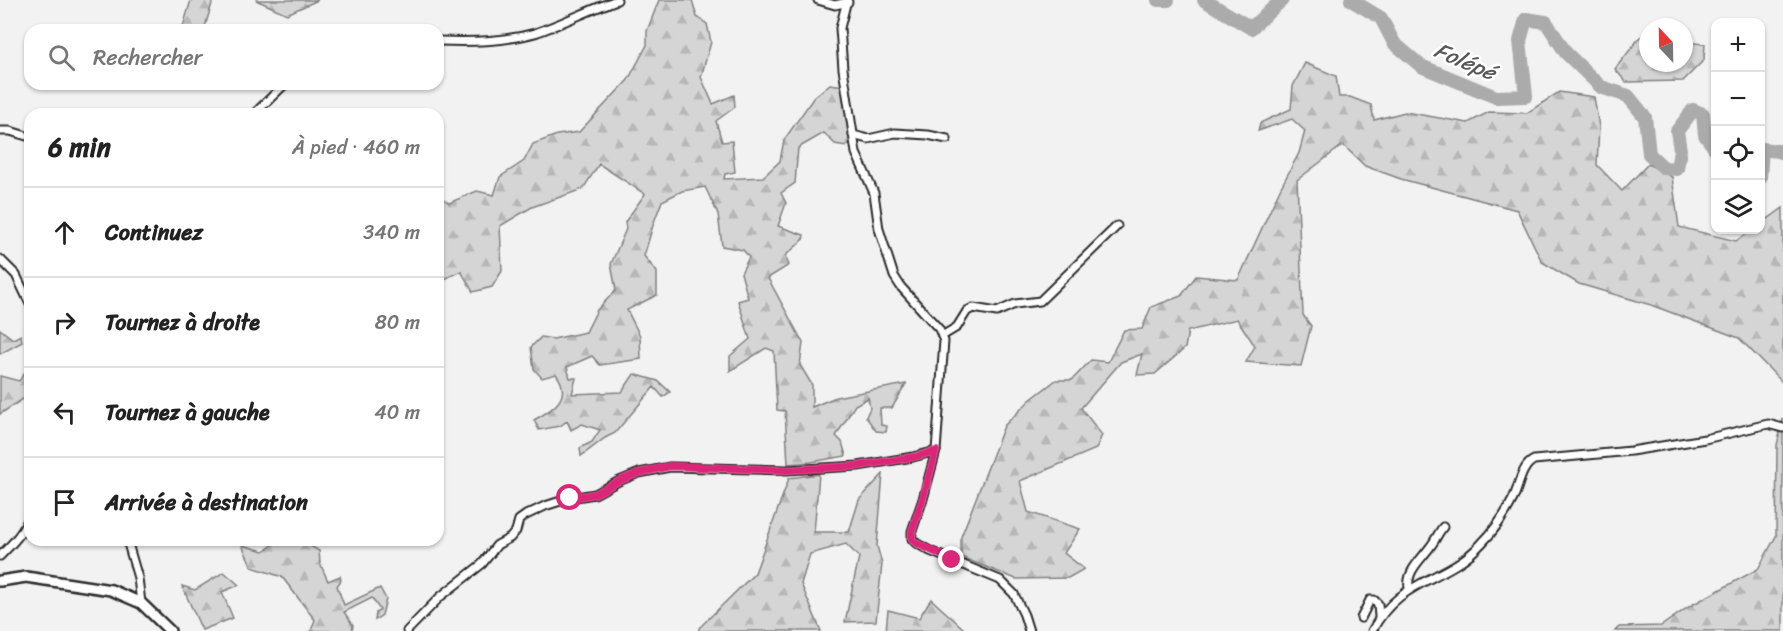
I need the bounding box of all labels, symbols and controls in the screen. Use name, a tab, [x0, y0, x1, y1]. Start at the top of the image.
north arrow	[1639, 18, 1693, 72]
map controls	[1711, 18, 1765, 234]
button: +	[1711, 18, 1765, 72]
search box	[24, 24, 444, 90]
water label: Folépé	[1428, 31, 1505, 93]
text: Rechercher	[93, 38, 203, 77]
icon: search	[45, 41, 78, 74]
button: −	[1711, 72, 1765, 126]
text: 6 min	[48, 124, 111, 170]
button: locate	[1711, 126, 1765, 180]
text: À pied · 460 m	[292, 130, 420, 165]
button: layers	[1711, 180, 1765, 234]
text: Continuez	[105, 213, 203, 252]
text: 340 m	[363, 215, 420, 250]
icon: ahead	[48, 216, 81, 249]
text: Tournez à droite	[105, 303, 260, 342]
text: 80 m	[375, 305, 420, 340]
icon: right	[48, 306, 81, 339]
text: Tournez à gauche	[105, 393, 270, 432]
text: 40 m	[374, 395, 420, 430]
icon: left	[48, 396, 81, 429]
text: Arrivée à destination	[105, 483, 308, 522]
route start	[556, 484, 582, 510]
icon: arrive	[48, 486, 81, 519]
route end	[938, 546, 964, 572]

